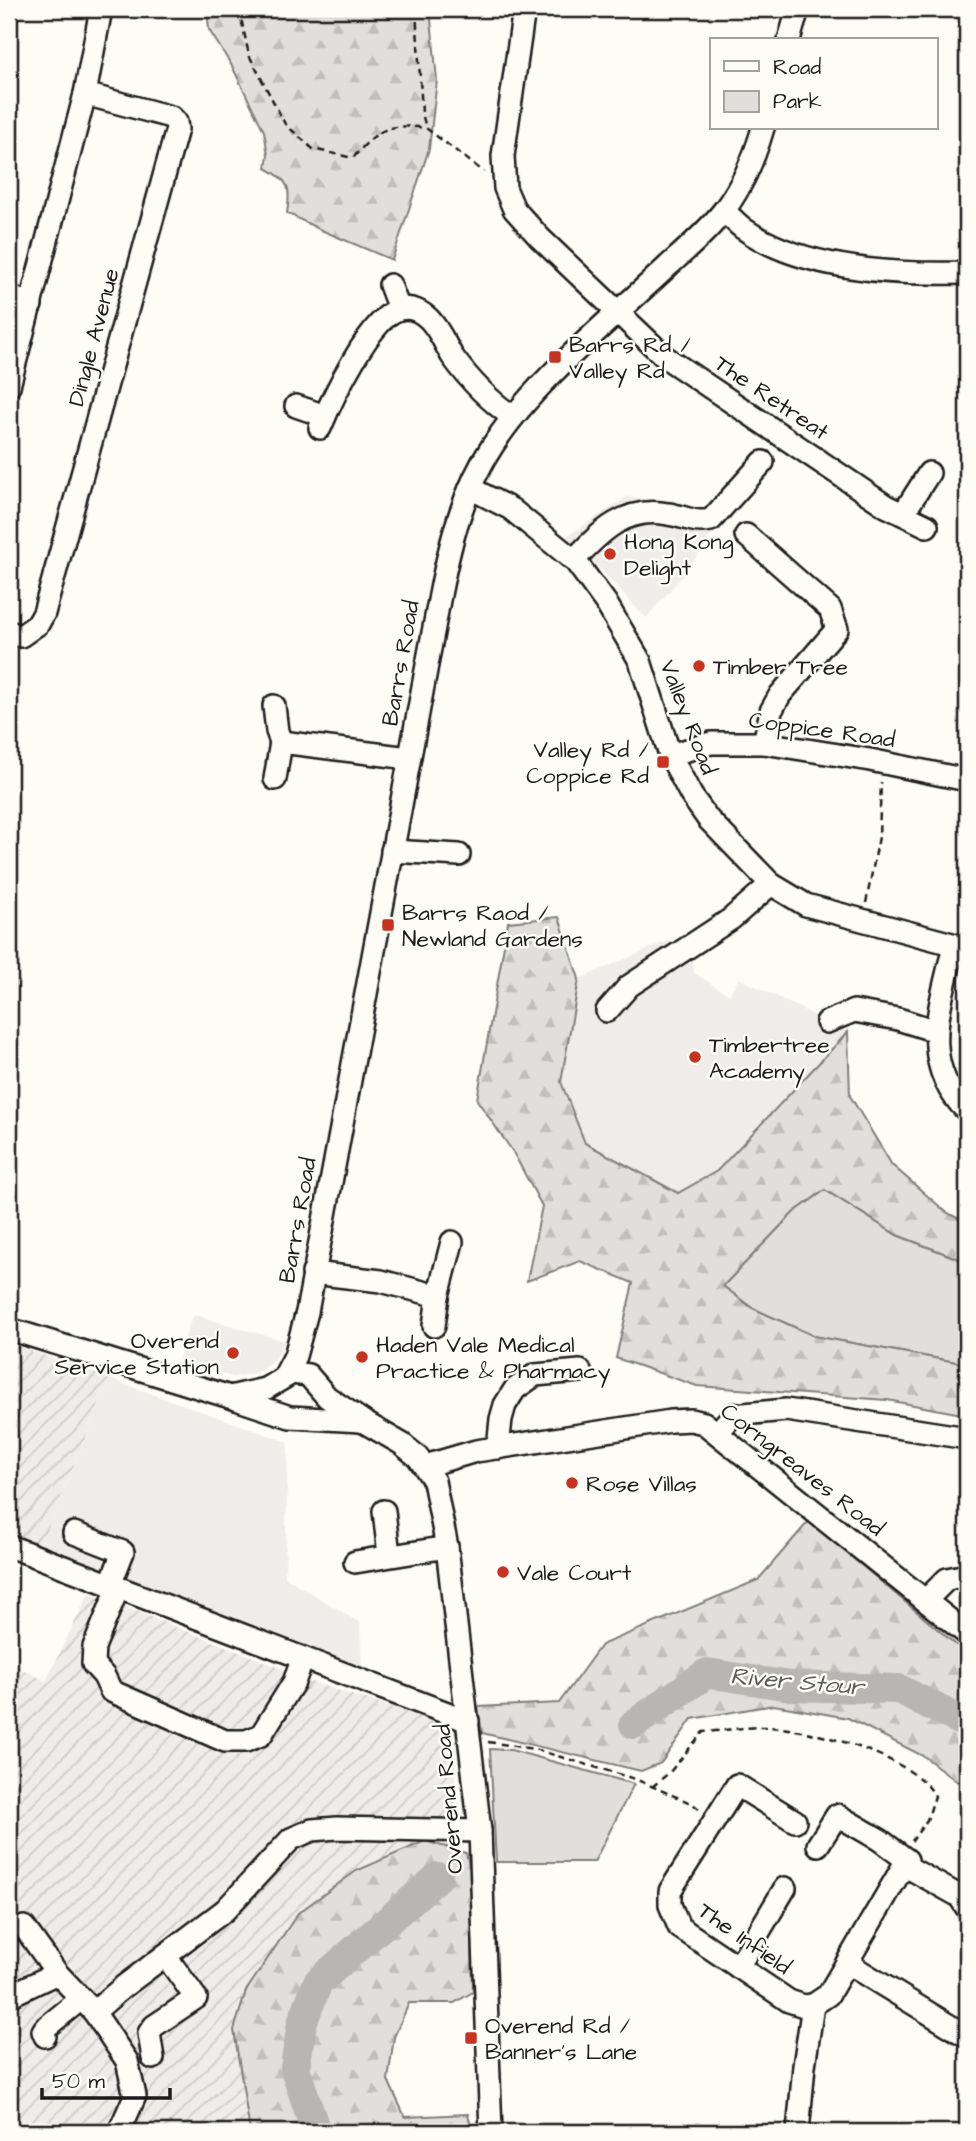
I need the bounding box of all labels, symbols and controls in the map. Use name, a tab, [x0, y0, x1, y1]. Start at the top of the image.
legend	[710, 38, 937, 130]
text: Road	[773, 53, 821, 82]
text: Park	[773, 87, 822, 116]
street label: Dingle Avenue	[60, 265, 129, 410]
place label: Barrs Rd / Valley Rd	[569, 329, 691, 388]
street label: The Retreat	[708, 348, 836, 448]
marker: Barrs Rd / Valley Rd	[547, 349, 563, 365]
place label: Hong Kong Delight	[624, 526, 734, 585]
marker: Hong Kong Delight	[602, 546, 618, 562]
street label: Barrs Road	[374, 598, 428, 729]
place label: Timber Tree	[713, 651, 848, 683]
street label: Valley Road	[651, 655, 725, 780]
marker: Timber Tree	[691, 658, 707, 674]
street label: Coppice Road	[747, 704, 897, 756]
place label: Valley Rd / Coppice Rd	[526, 734, 649, 792]
marker: Valley Rd / Coppice Rd	[655, 754, 671, 770]
place label: Barrs Raod / Newland Gardens	[402, 897, 583, 955]
marker: Barrs Raod / Newland Gardens	[380, 917, 396, 933]
place label: Timbertree Academy	[709, 1029, 830, 1088]
marker: Timbertree Academy	[687, 1049, 703, 1065]
street label: Barrs Road	[271, 1155, 325, 1286]
place label: Overend Service Station	[54, 1325, 219, 1383]
place label: Haden Vale Medical Practice & Pharmacy	[376, 1329, 611, 1388]
marker: Overend Service Station	[225, 1345, 241, 1361]
marker: Haden Vale Medical Practice & Pharmacy	[354, 1349, 370, 1365]
street label: Corngreaves Road	[713, 1396, 891, 1545]
place label: Rose Villas	[586, 1468, 697, 1500]
marker: Rose Villas	[564, 1475, 580, 1491]
place label: Vale Court	[517, 1557, 632, 1589]
marker: Vale Court	[495, 1564, 511, 1580]
water label: River Stour	[729, 1659, 867, 1705]
street label: Overend Road	[426, 1722, 471, 1875]
street label: The Infield	[691, 1895, 798, 1983]
place label: Overend Rd / Banner's Lane	[485, 2010, 637, 2068]
marker: Overend Rd / Banner's Lane	[463, 2030, 479, 2046]
scale bar	[42, 2057, 170, 2101]
text: 50 m	[52, 2067, 106, 2096]

